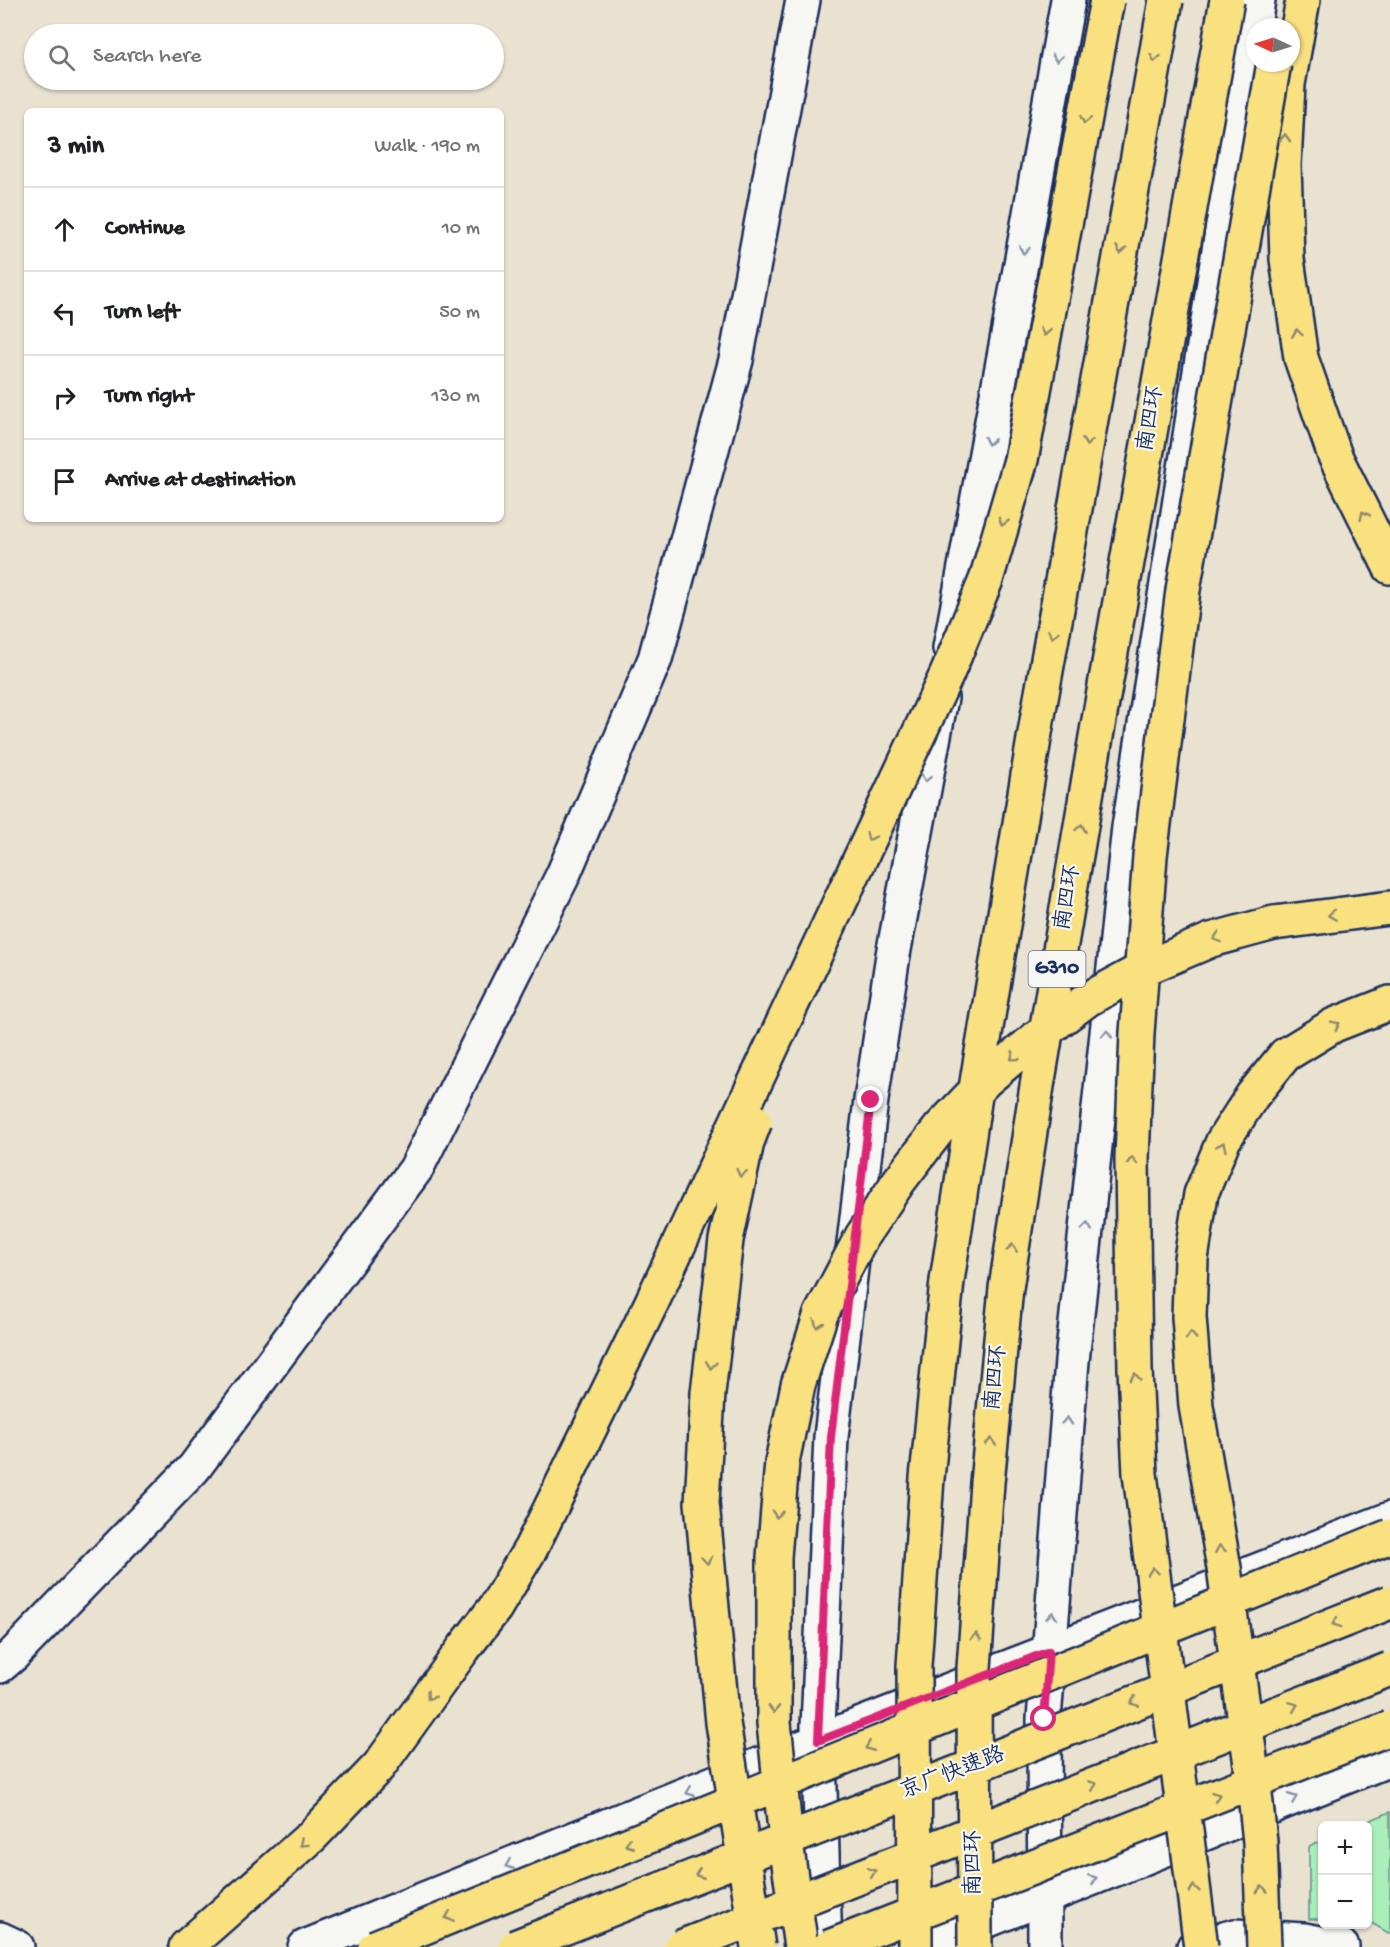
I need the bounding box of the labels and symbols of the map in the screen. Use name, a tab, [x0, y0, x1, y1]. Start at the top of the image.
north arrow	[1246, 18, 1300, 72]
one-way arrow	[1149, 52, 1162, 62]
one-way arrow	[1052, 53, 1064, 62]
one-way arrow	[1079, 114, 1092, 124]
one-way arrow	[1279, 134, 1292, 143]
one-way arrow	[1018, 244, 1031, 254]
one-way arrow	[1115, 244, 1128, 254]
one-way arrow	[1039, 326, 1052, 336]
one-way arrow	[1292, 328, 1304, 337]
street label: 南四环	[1131, 384, 1171, 454]
one-way arrow	[983, 436, 996, 446]
one-way arrow	[1081, 436, 1094, 446]
one-way arrow	[1360, 510, 1371, 521]
one-way arrow	[998, 516, 1010, 527]
one-way arrow	[1047, 628, 1060, 638]
one-way arrow	[920, 772, 933, 782]
one-way arrow	[1074, 823, 1086, 833]
one-way arrow	[866, 830, 877, 841]
street label: 南四环	[1048, 863, 1088, 933]
one-way arrow	[1327, 908, 1337, 921]
one-way arrow	[1212, 931, 1223, 943]
road number: G310	[1028, 951, 1086, 987]
one-way arrow	[1329, 1021, 1340, 1033]
one-way arrow	[1100, 1029, 1113, 1038]
one-way arrow	[1010, 1049, 1021, 1060]
route end	[857, 1086, 883, 1112]
one-way arrow	[1214, 1141, 1226, 1152]
one-way arrow	[1126, 1156, 1138, 1165]
one-way arrow	[735, 1167, 748, 1177]
one-way arrow	[1080, 1223, 1093, 1232]
one-way arrow	[1006, 1244, 1018, 1253]
one-way arrow	[813, 1318, 825, 1329]
one-way arrow	[1185, 1331, 1198, 1340]
street label: 南四环	[979, 1344, 1013, 1412]
one-way arrow	[706, 1361, 718, 1370]
one-way arrow	[1129, 1372, 1142, 1381]
one-way arrow	[1060, 1417, 1073, 1426]
one-way arrow	[984, 1438, 997, 1447]
one-way arrow	[771, 1509, 784, 1519]
one-way arrow	[1215, 1545, 1227, 1554]
one-way arrow	[700, 1555, 713, 1564]
one-way arrow	[1147, 1566, 1160, 1575]
one-way arrow	[1045, 1611, 1058, 1620]
one-way arrow	[1331, 1616, 1341, 1629]
one-way arrow	[969, 1632, 982, 1641]
one-way arrow	[426, 1689, 437, 1700]
one-way arrow	[1130, 1695, 1141, 1707]
one-way arrow	[1288, 1701, 1299, 1713]
one-way arrow	[768, 1704, 780, 1713]
route start	[1030, 1705, 1056, 1731]
one-way arrow	[864, 1740, 875, 1752]
street label: 京广快速路	[896, 1740, 1009, 1806]
one-way arrow	[1087, 1780, 1098, 1792]
one-way arrow	[685, 1785, 696, 1797]
one-way arrow	[1210, 1791, 1221, 1803]
one-way arrow	[1287, 1793, 1298, 1805]
street label: 南四环	[960, 1830, 988, 1896]
one-way arrow	[299, 1836, 310, 1847]
one-way arrow	[625, 1837, 636, 1849]
one-way arrow	[504, 1858, 515, 1870]
one-way arrow	[867, 1866, 877, 1879]
one-way arrow	[694, 1867, 705, 1879]
one-way arrow	[1086, 1874, 1097, 1886]
one-way arrow	[1188, 1884, 1200, 1894]
one-way arrow	[1255, 1884, 1268, 1893]
one-way arrow	[444, 1910, 455, 1922]

